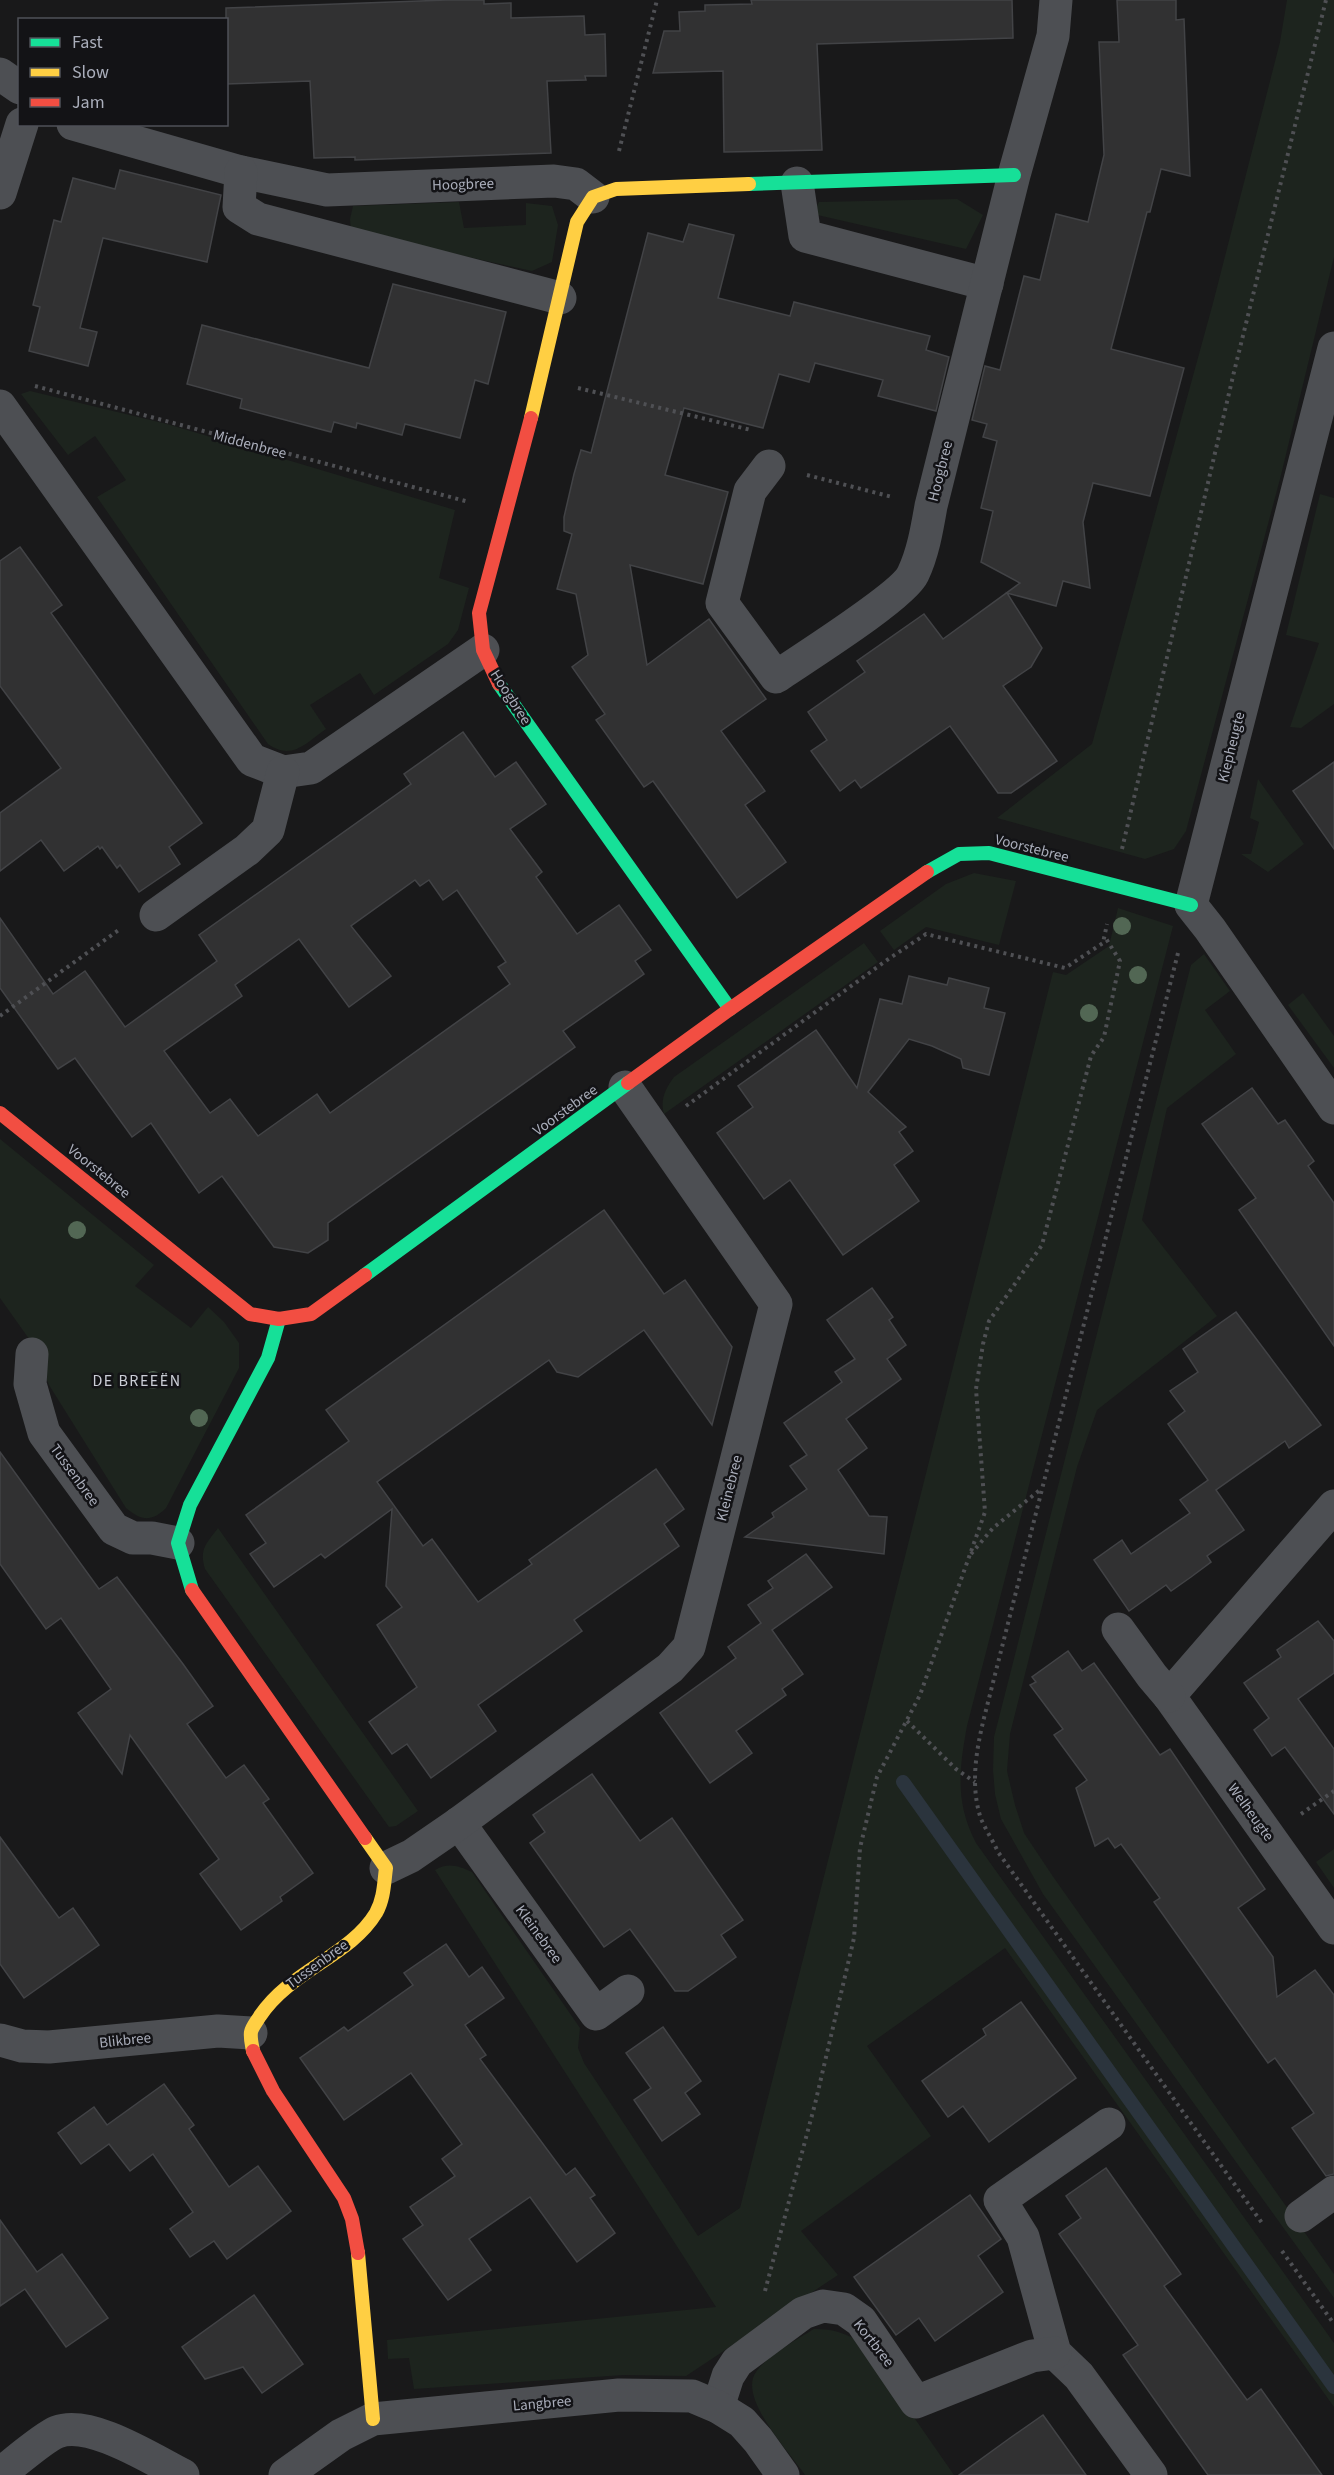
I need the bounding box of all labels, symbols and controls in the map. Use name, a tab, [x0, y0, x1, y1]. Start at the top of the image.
legend	[18, 18, 228, 126]
text: Fast	[72, 30, 103, 55]
text: Slow	[72, 60, 109, 85]
text: Jam	[72, 90, 105, 115]
street label: Hoogbree	[432, 173, 494, 196]
street label: Middenbree	[211, 425, 289, 464]
street label: Hoogbree	[923, 439, 958, 504]
street label: Hoogbree	[485, 666, 536, 729]
street label: Kiepheugte	[1213, 710, 1250, 784]
street label: Voorstebree	[993, 829, 1071, 868]
street label: Voorstebree	[529, 1080, 602, 1141]
street label: Voorstebree	[63, 1139, 135, 1203]
district label: DE BREEËN	[92, 1370, 182, 1392]
street label: Tussenbree	[45, 1440, 104, 1511]
street label: Kleinebree	[711, 1453, 748, 1523]
street label: Welheugte	[1223, 1779, 1279, 1845]
street label: Kleinebree	[510, 1901, 567, 1968]
street label: Tussenbree	[282, 1935, 353, 1994]
street label: Blikbree	[98, 2027, 152, 2054]
street label: Kortbree	[848, 2315, 899, 2372]
street label: Langbree	[512, 2390, 572, 2417]

